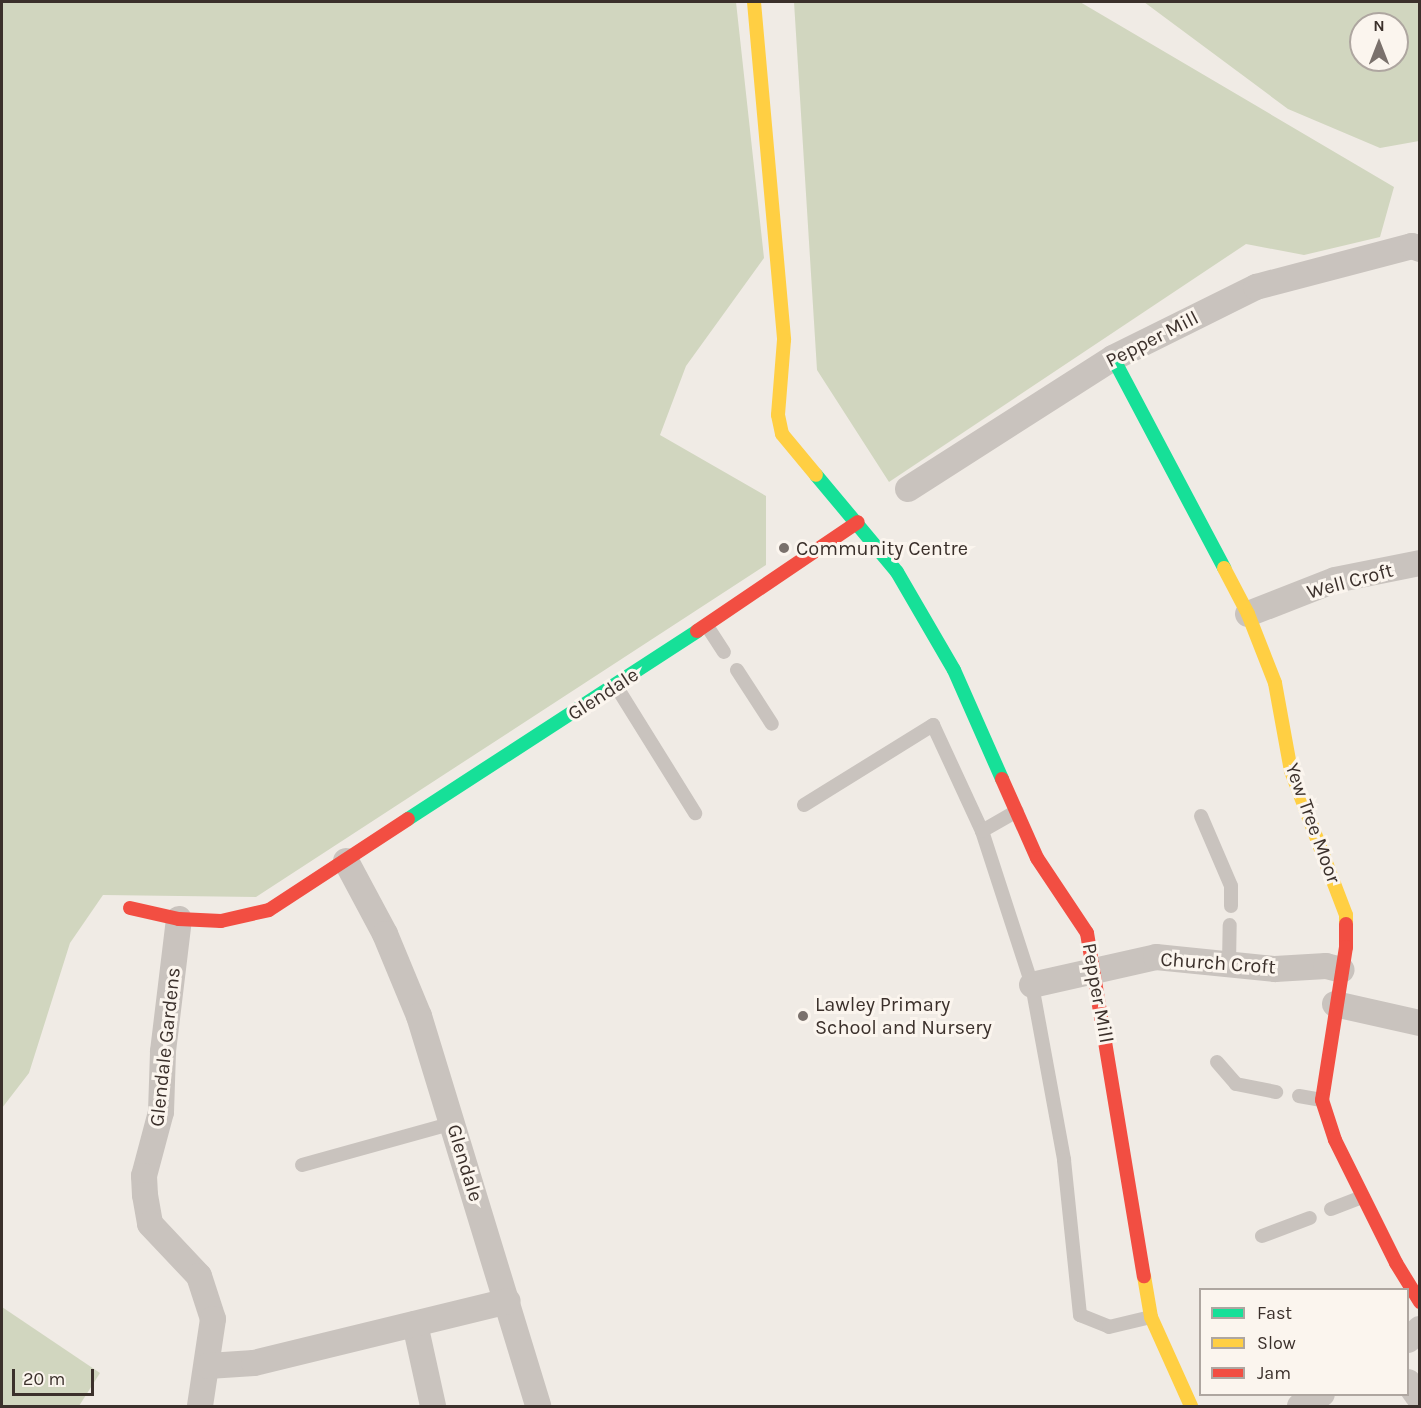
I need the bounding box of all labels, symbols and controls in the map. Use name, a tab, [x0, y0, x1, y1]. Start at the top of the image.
north arrow	[1349, 12, 1409, 72]
text: N	[1373, 16, 1385, 35]
street label: Pepper Mill	[1102, 305, 1202, 373]
place label: Community Centre	[796, 536, 968, 560]
marker: Community Centre	[777, 541, 791, 555]
street label: Well Croft	[1304, 558, 1396, 604]
street label: Glendale	[563, 662, 643, 726]
street label: Yew Tree Moor	[1280, 760, 1346, 886]
street label: Pepper Mill	[1077, 941, 1119, 1045]
street label: Church Croft	[1160, 947, 1276, 979]
street label: Glendale Gardens	[145, 966, 185, 1128]
place label: Lawley Primary School and Nursery	[815, 993, 992, 1040]
marker: Lawley Primary School and Nursery	[796, 1009, 810, 1023]
street label: Glendale	[442, 1121, 488, 1205]
legend	[1199, 1288, 1409, 1396]
text: Fast	[1257, 1302, 1292, 1324]
text: Slow	[1257, 1332, 1296, 1354]
scale bar	[15, 1357, 98, 1395]
text: Jam	[1257, 1362, 1291, 1384]
text: 20 m	[23, 1368, 65, 1390]

